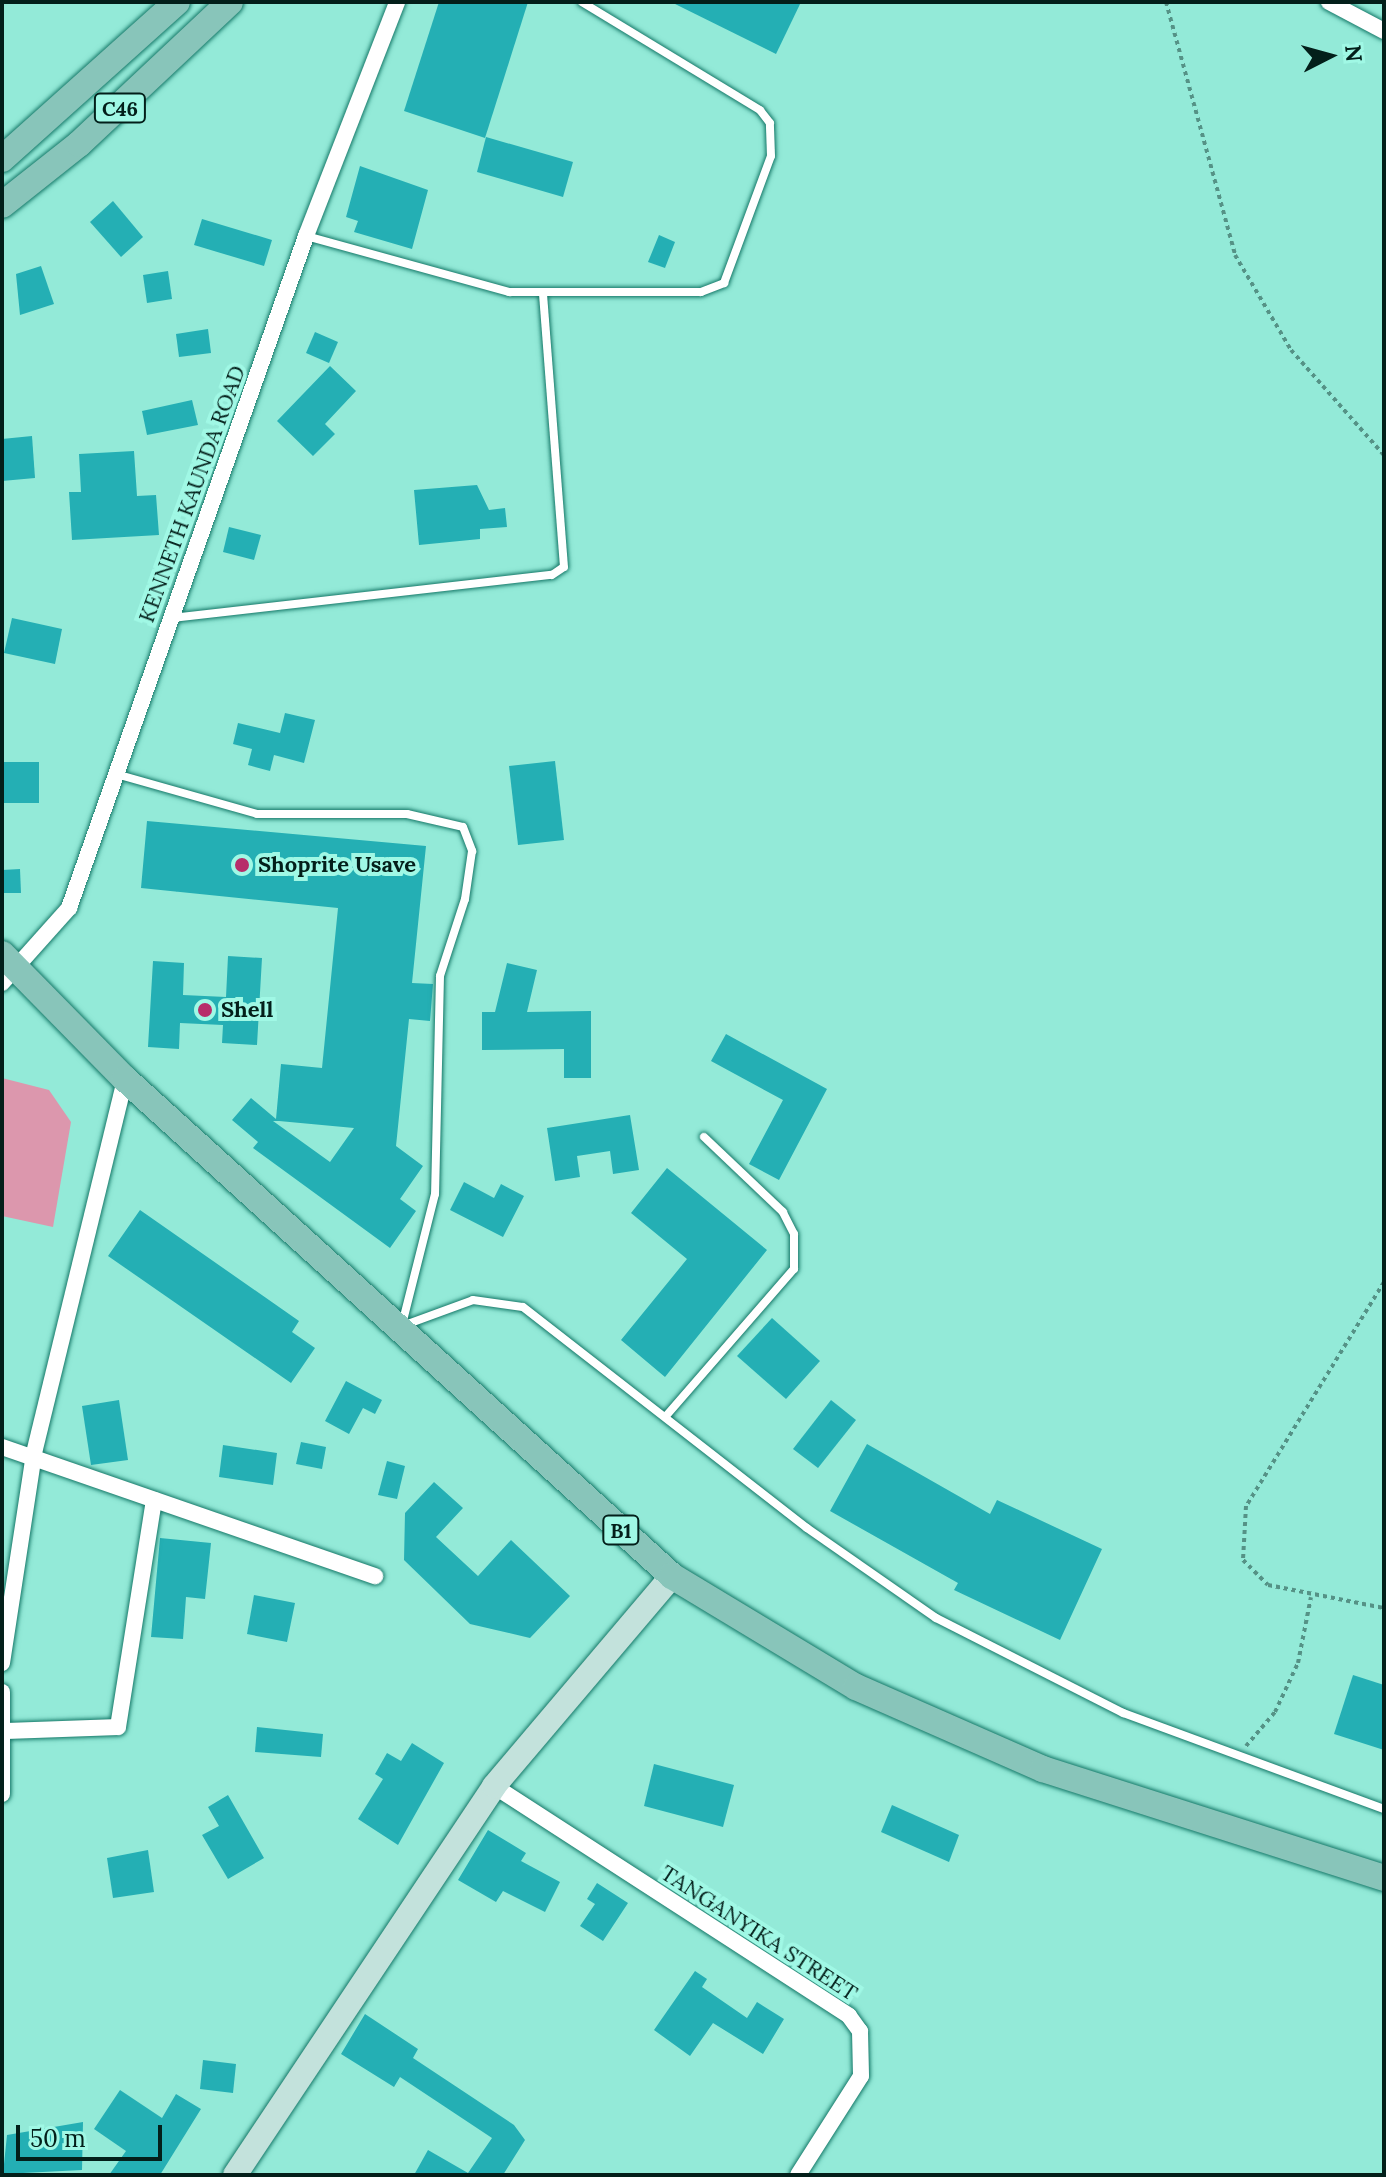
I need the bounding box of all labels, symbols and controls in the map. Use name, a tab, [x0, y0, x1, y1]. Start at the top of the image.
north arrow	[1290, 16, 1370, 96]
text: N	[1339, 44, 1369, 63]
road number: C46	[92, 92, 148, 124]
street label: KENNETH KAUNDA ROAD	[133, 362, 251, 626]
place label: Shoprite Usave	[258, 852, 416, 878]
marker: Shoprite Usave	[233, 856, 251, 874]
place label: Shell	[221, 997, 273, 1023]
marker: Shell	[196, 1001, 214, 1019]
road number: B1	[601, 1514, 641, 1546]
street label: TANGANYIKA STREET	[656, 1860, 862, 2006]
scale bar	[20, 2109, 166, 2159]
text: 50 m	[30, 2123, 86, 2154]

